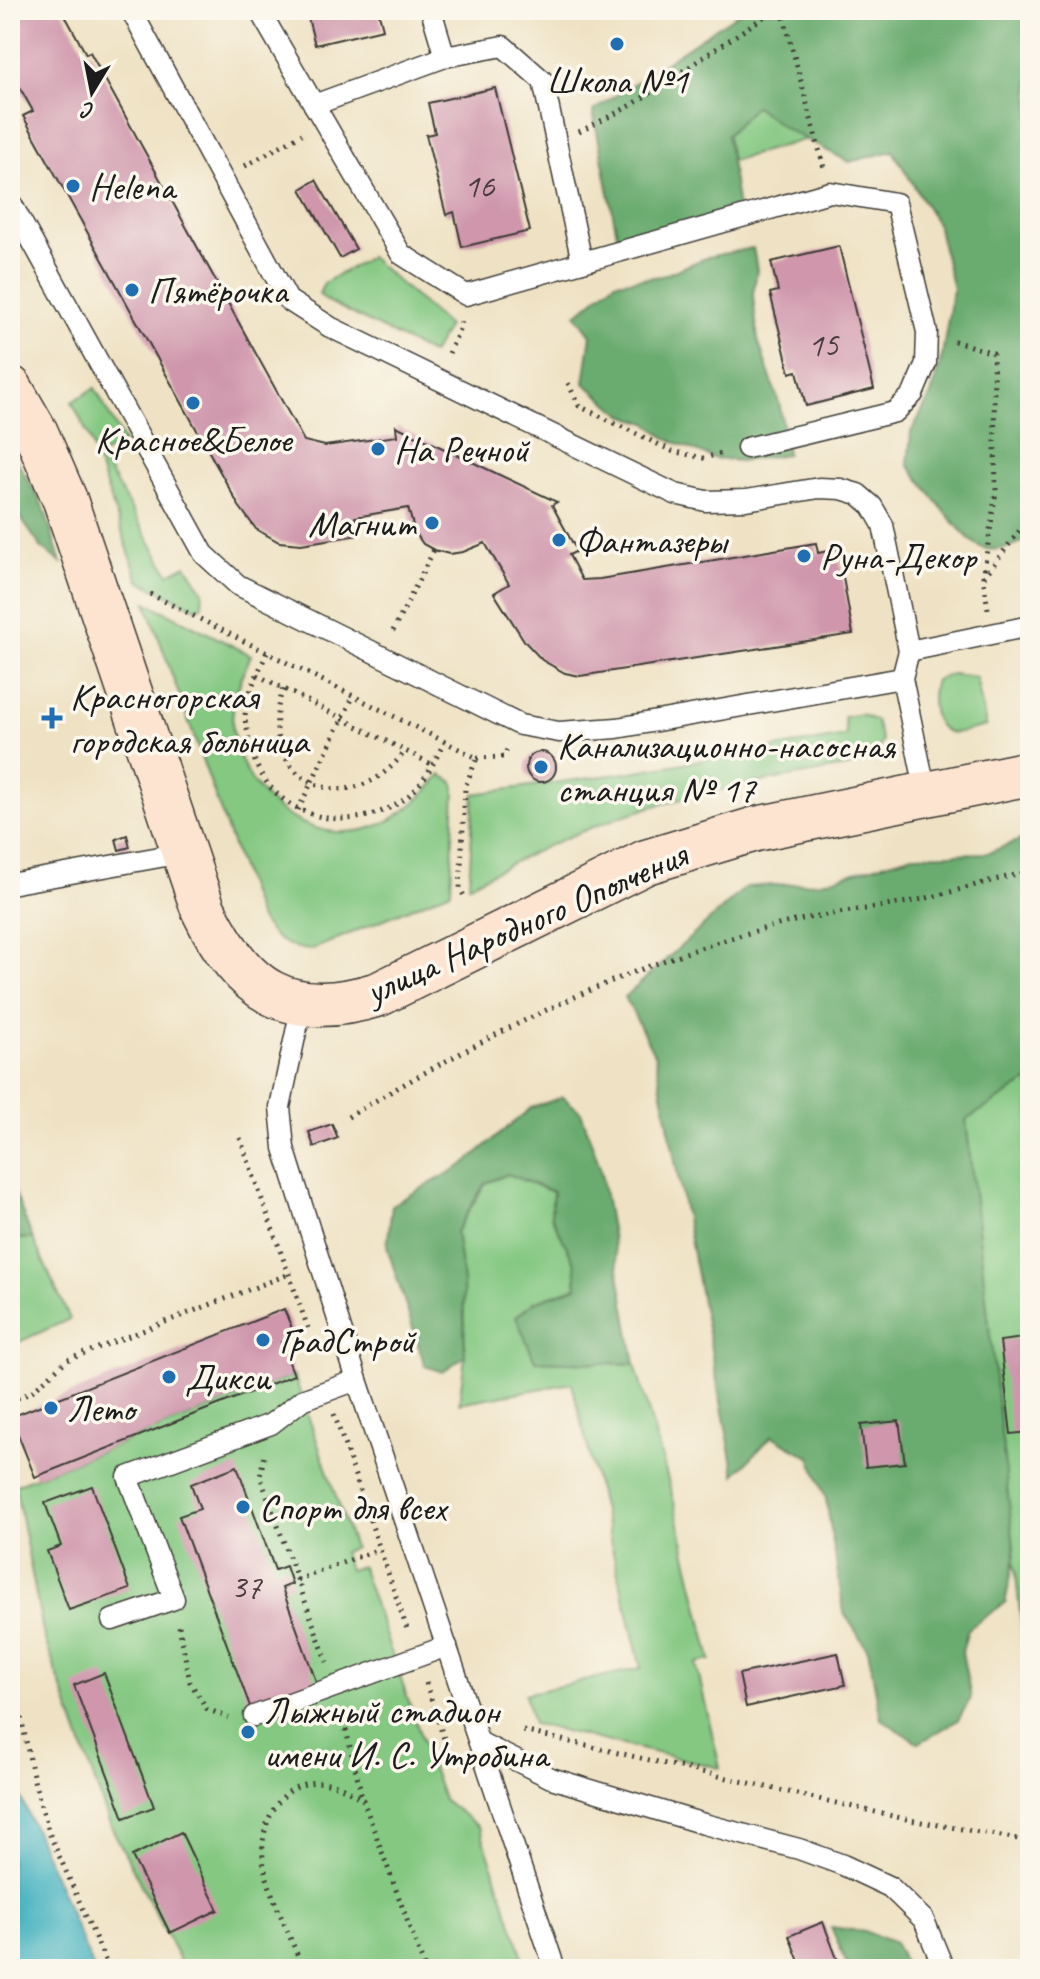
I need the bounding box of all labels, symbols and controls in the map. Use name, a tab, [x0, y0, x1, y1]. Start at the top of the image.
marker: Школа №1	[608, 35, 626, 53]
north arrow	[52, 52, 132, 132]
place label: Школа №1	[546, 57, 690, 104]
text: С	[78, 95, 96, 125]
place label: Helena	[89, 163, 178, 210]
house number: 16	[464, 164, 496, 207]
marker: Helena	[64, 177, 82, 195]
place label: Пятёрочка	[148, 267, 290, 314]
marker: Пятёрочка	[123, 281, 141, 299]
house number: 15	[808, 323, 840, 366]
marker: Красное&Белое	[184, 394, 202, 412]
place label: Красное&Белое	[95, 416, 294, 463]
place label: На Речной	[394, 426, 531, 473]
marker: На Речной	[369, 440, 387, 458]
place label: Магнит	[308, 500, 418, 547]
marker: Магнит	[423, 514, 441, 532]
place label: Фантазеры	[575, 517, 729, 564]
marker: Фантазеры	[550, 531, 568, 549]
place label: Руна-Декор	[820, 533, 978, 580]
marker: Руна-Декор	[795, 547, 813, 565]
place label: Красногорская городская больница	[70, 673, 311, 764]
marker: Красногорская городская больница	[41, 707, 63, 729]
place label: Канализационно-насосная станция № 17	[557, 722, 896, 813]
marker: Канализационно-насосная станция № 17	[532, 758, 550, 776]
street label: улица Народного Ополчения	[356, 830, 697, 1016]
place label: ГрадСтрой	[279, 1317, 417, 1364]
marker: ГрадСтрой	[254, 1331, 272, 1349]
place label: Дикси	[185, 1354, 272, 1401]
marker: Дикси	[160, 1368, 178, 1386]
place label: Лето	[67, 1385, 138, 1432]
marker: Лето	[42, 1399, 60, 1417]
place label: Спорт для всех	[259, 1484, 449, 1531]
marker: Спорт для всех	[234, 1498, 252, 1516]
house number: 37	[231, 1565, 263, 1608]
place label: Лыжный стадион имени И. С. Утробина	[264, 1687, 551, 1778]
marker: Лыжный стадион имени И. С. Утробина	[239, 1723, 257, 1741]

